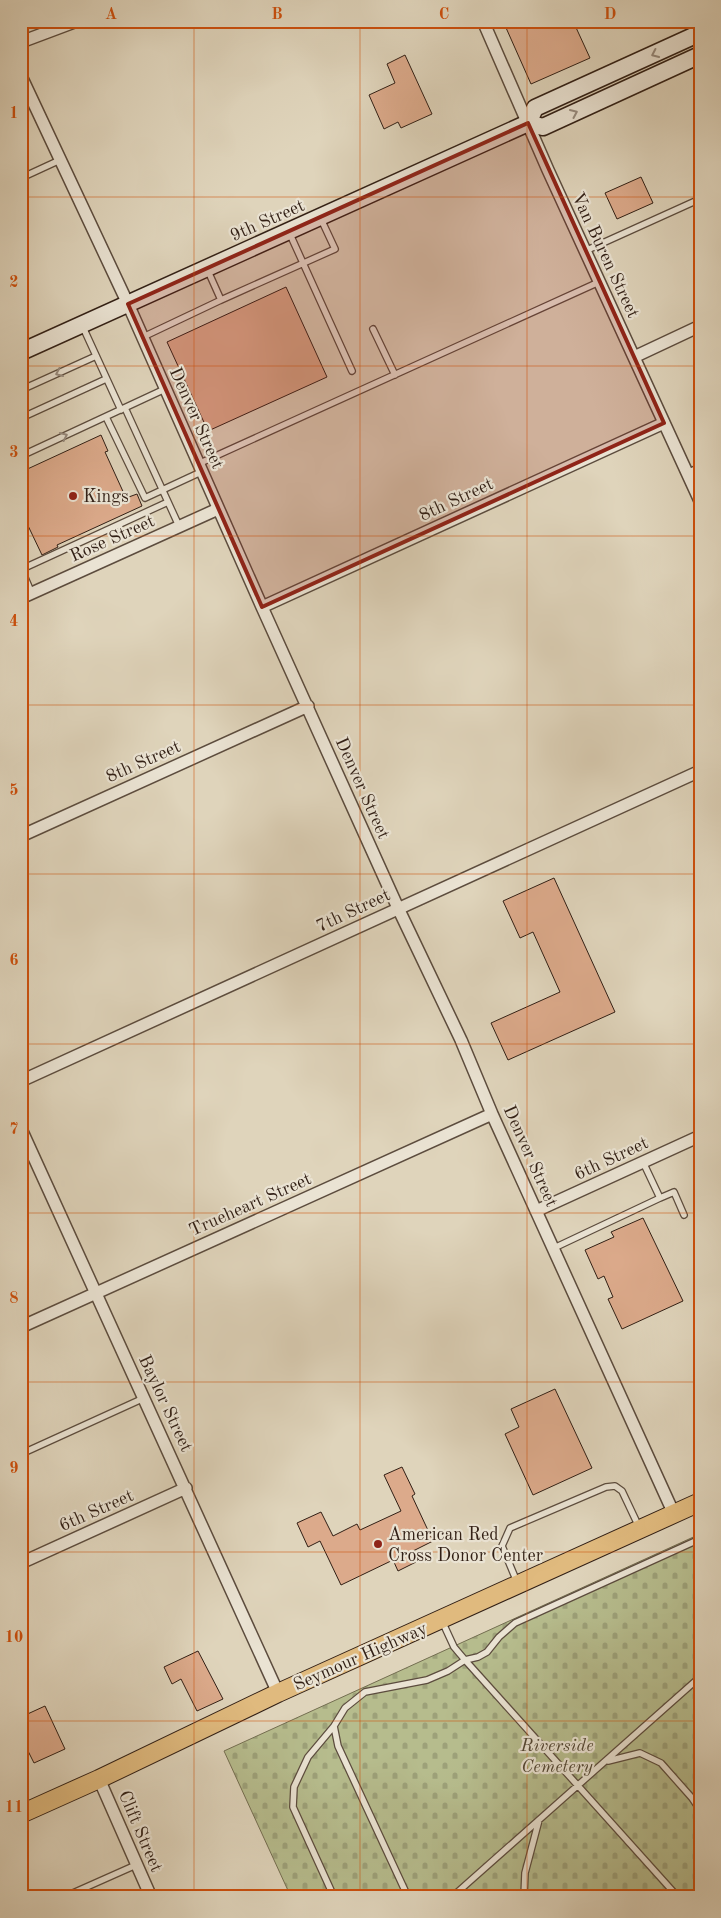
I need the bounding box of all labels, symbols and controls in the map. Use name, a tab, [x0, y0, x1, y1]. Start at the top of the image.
text: A	[105, 7, 117, 23]
text: B	[271, 7, 283, 23]
text: C	[439, 7, 449, 23]
text: D	[604, 7, 616, 23]
one-way arrow	[651, 47, 660, 58]
text: 1	[9, 106, 19, 122]
one-way arrow	[569, 108, 578, 119]
street label: Van Buren Street	[568, 190, 642, 321]
street label: 9th Street	[228, 197, 307, 245]
text: 2	[9, 275, 19, 291]
street label: Denver Street	[166, 365, 227, 472]
one-way arrow	[55, 367, 64, 377]
one-way arrow	[59, 432, 68, 443]
text: 3	[9, 445, 19, 461]
street label: 8th Street	[417, 475, 496, 525]
place label: Kings	[83, 488, 129, 506]
marker: Kings	[67, 490, 79, 502]
street label: Rose Street	[67, 512, 157, 566]
text: 4	[9, 614, 19, 630]
street label: Denver Street	[332, 735, 393, 842]
street label: 8th Street	[104, 738, 183, 786]
text: 5	[9, 783, 19, 799]
street label: 7th Street	[314, 886, 393, 936]
text: 6	[9, 953, 19, 969]
street label: Denver Street	[500, 1103, 561, 1210]
text: 7	[9, 1122, 19, 1138]
street label: 6th Street	[572, 1134, 651, 1184]
street label: Trueheart Street	[187, 1170, 314, 1240]
text: 8	[9, 1291, 19, 1307]
street label: Baylor Street	[135, 1352, 195, 1455]
text: 9	[9, 1461, 19, 1477]
street label: 6th Street	[57, 1487, 136, 1535]
place label: American Red Cross Donor Center	[388, 1526, 544, 1565]
marker: American Red Cross Donor Center	[372, 1538, 384, 1550]
street label: Seymour Highway	[291, 1619, 430, 1694]
text: 10	[5, 1630, 23, 1646]
park label: Riverside Cemetery	[519, 1737, 594, 1776]
street label: Clift Street	[115, 1788, 165, 1875]
text: 11	[5, 1800, 23, 1816]

